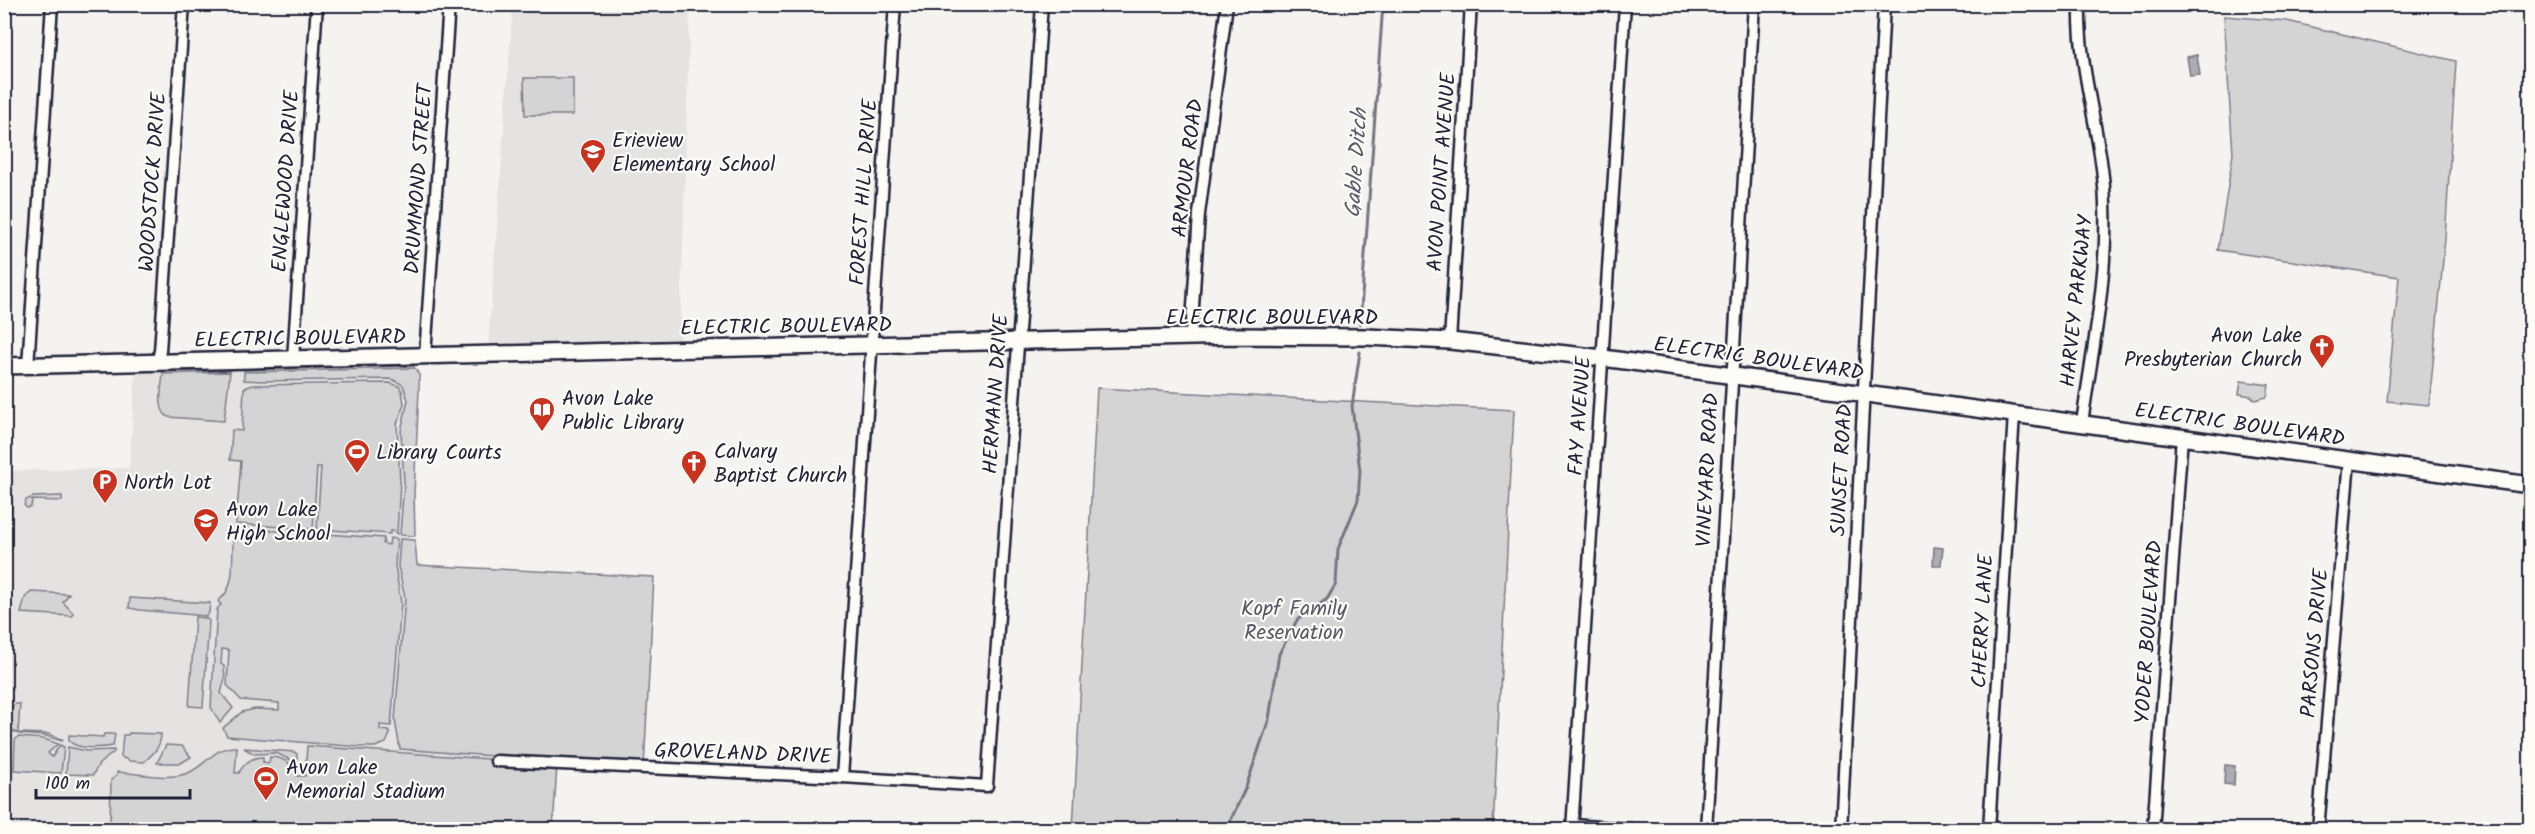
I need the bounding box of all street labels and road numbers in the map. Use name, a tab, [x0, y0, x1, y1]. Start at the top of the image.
street label: AVON POINT AVENUE	[1419, 71, 1466, 273]
street label: DRUMMOND STREET	[396, 81, 443, 276]
street label: ENGLEWOOD DRIVE	[264, 88, 309, 274]
street label: WOODSTOCK DRIVE	[131, 90, 176, 273]
street label: FOREST HILL DRIVE	[842, 97, 888, 286]
street label: ARMOUR ROAD	[1164, 97, 1213, 239]
street label: HARVEY PARKWAY	[2052, 212, 2103, 389]
street label: ELECTRIC BOULEVARD	[1166, 302, 1378, 335]
street label: ELECTRIC BOULEVARD	[680, 309, 892, 346]
street label: HERMANN DRIVE	[974, 312, 1019, 475]
street label: ELECTRIC BOULEVARD	[194, 321, 406, 358]
street label: ELECTRIC BOULEVARD	[1652, 328, 1866, 391]
street label: FAY AVENUE	[1560, 355, 1601, 477]
street label: VINEYARD ROAD	[1688, 392, 1729, 548]
street label: ELECTRIC BOULEVARD	[2133, 394, 2347, 457]
street label: SUNSET ROAD	[1823, 403, 1862, 537]
street label: YODER BOULEVARD	[2127, 539, 2172, 725]
street label: CHERRY LANE	[1963, 552, 2004, 689]
street label: PARSONS DRIVE	[2293, 566, 2339, 719]
street label: GROVELAND DRIVE	[654, 735, 833, 774]

